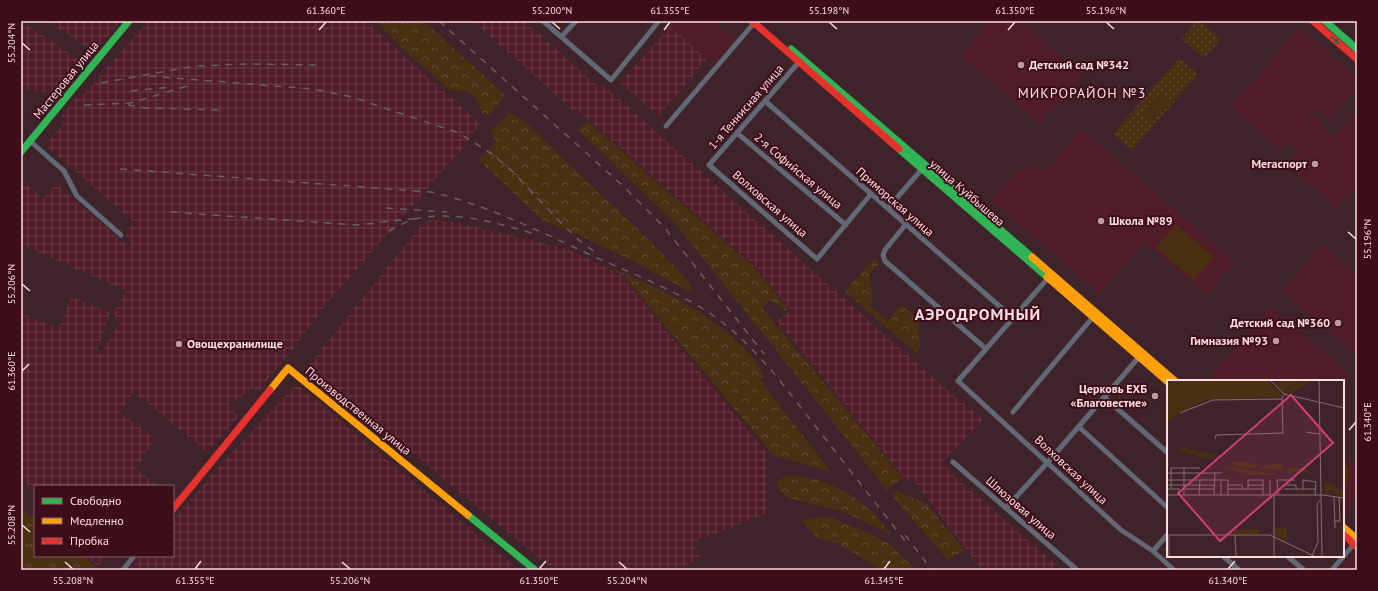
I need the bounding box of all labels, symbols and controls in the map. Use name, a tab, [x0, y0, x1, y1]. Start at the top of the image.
text: 61.360°E	[307, 4, 346, 17]
text: 55.200°N	[532, 4, 572, 17]
text: 61.355°E	[651, 4, 690, 17]
text: 55.198°N	[809, 4, 849, 17]
text: 61.350°E	[996, 4, 1035, 17]
text: 55.196°N	[1086, 4, 1126, 17]
text: 55.204°N	[5, 23, 18, 63]
one-way arrow	[1330, 35, 1340, 45]
street label: Мастеровая улица	[30, 38, 102, 122]
place label: Детский сад №342	[1029, 57, 1129, 72]
marker: Детский сад №342	[1016, 60, 1026, 70]
street label: 1-я Теннисная улица	[705, 61, 787, 152]
district label: МИКРОРАЙОН №3	[1018, 84, 1146, 102]
street label: 2-я Софийская улица	[751, 129, 845, 212]
street label: улица Куйбышева	[927, 156, 1008, 229]
place label: Мегаспорт	[1251, 156, 1307, 171]
marker: Мегаспорт	[1310, 159, 1320, 169]
street label: Приморская улица	[853, 164, 937, 240]
street label: Волховская улица	[730, 167, 811, 240]
place label: Школа №89	[1109, 213, 1173, 228]
marker: Школа №89	[1096, 216, 1106, 226]
text: 55.196°N	[1361, 219, 1374, 259]
text: 55.206°N	[5, 264, 18, 304]
district label: АЭРОДРОМНЫЙ	[915, 304, 1041, 324]
place label: Детский сад №360	[1230, 315, 1330, 330]
marker: Детский сад №360	[1333, 318, 1343, 328]
place label: Гимназия №93	[1190, 333, 1268, 348]
place label: Овощехранилище	[187, 336, 283, 351]
marker: Гимназия №93	[1271, 336, 1281, 346]
marker: Овощехранилище	[174, 339, 184, 349]
text: 61.360°E	[5, 352, 18, 391]
street label: Производственная улица	[302, 363, 414, 458]
inset map	[1167, 380, 1344, 557]
place label: Церковь ЕХБ «Благовестие»	[1071, 381, 1147, 410]
marker: Церковь ЕХБ «Благовестие»	[1150, 391, 1160, 401]
text: 61.340°E	[1361, 403, 1374, 442]
street label: Волховская улица	[1032, 432, 1111, 507]
street label: Шлюзовая улица	[983, 473, 1060, 542]
legend	[34, 485, 174, 557]
text: Свободно	[70, 493, 121, 508]
text: 55.208°N	[5, 505, 18, 545]
text: Медленно	[70, 513, 124, 528]
text: Пробка	[70, 533, 109, 548]
text: 55.208°N	[53, 574, 93, 587]
text: 61.355°E	[176, 574, 215, 587]
text: 55.206°N	[330, 574, 370, 587]
text: 61.350°E	[520, 574, 559, 587]
text: 55.204°N	[607, 574, 647, 587]
text: 61.345°E	[865, 574, 904, 587]
text: 61.340°E	[1209, 574, 1248, 587]

